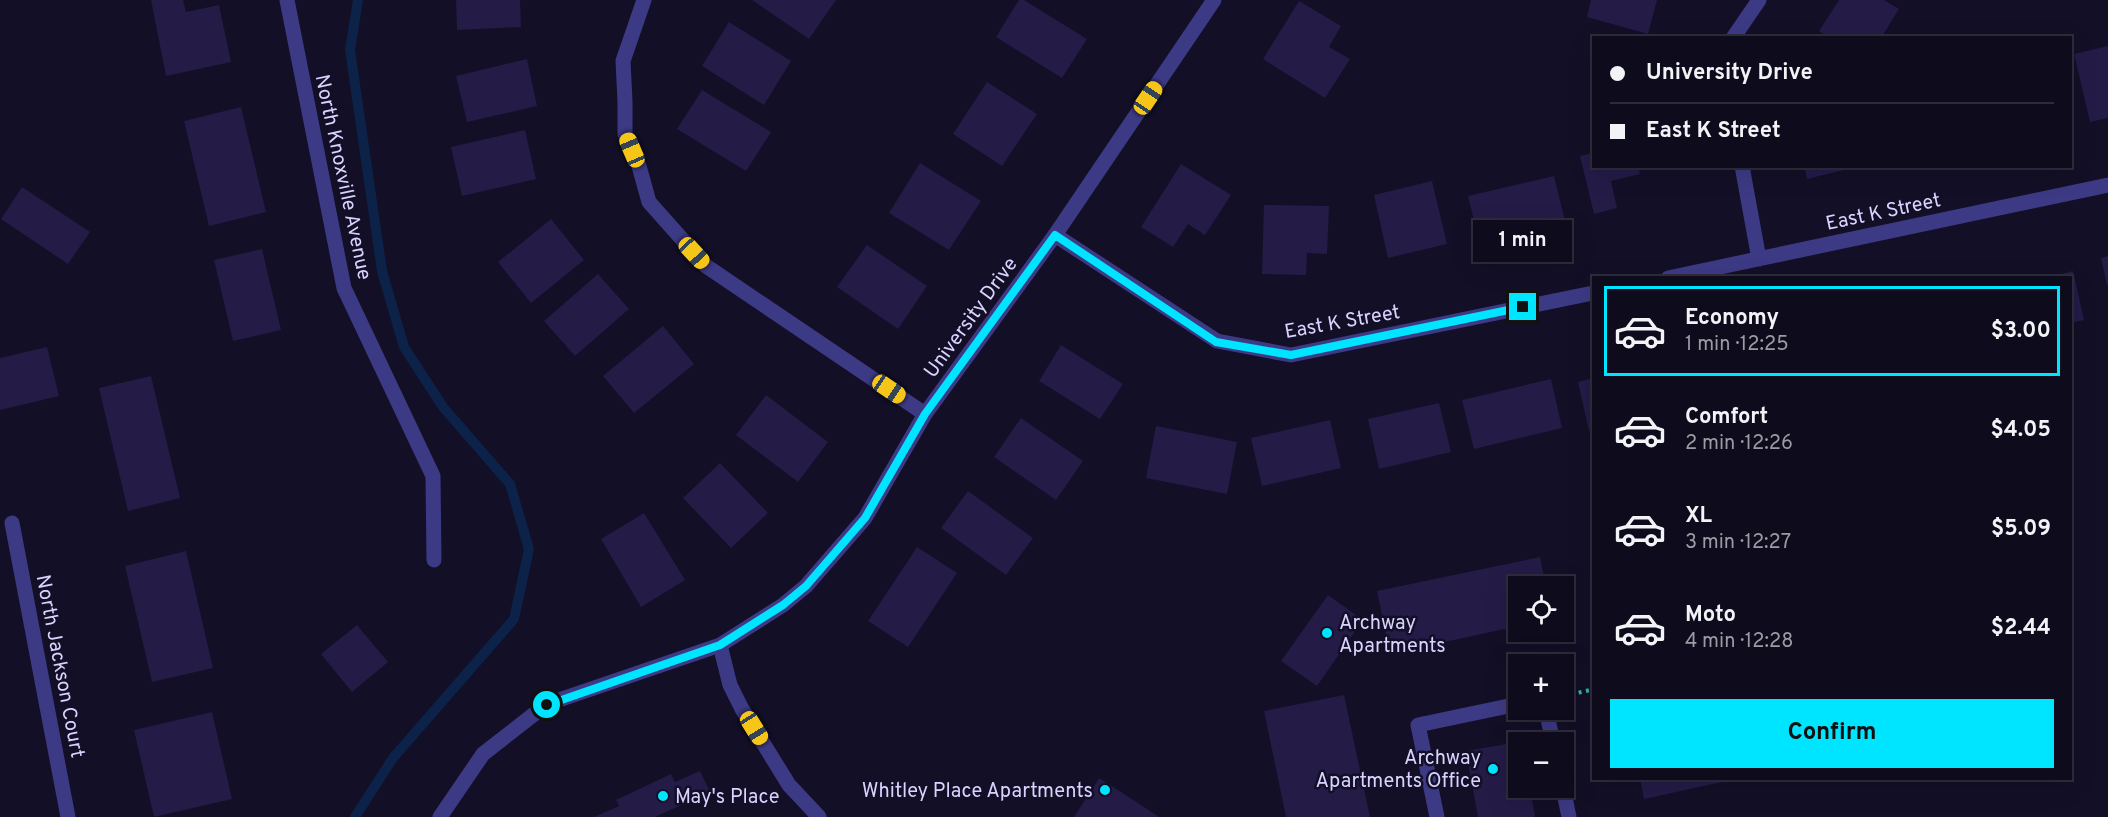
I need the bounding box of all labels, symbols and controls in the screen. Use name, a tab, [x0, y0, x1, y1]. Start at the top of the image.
text: University Drive	[1646, 60, 1813, 87]
street label: North Knoxville Avenue	[308, 72, 377, 282]
car	[1130, 78, 1166, 118]
text: East K Street	[1646, 118, 1781, 145]
car	[617, 130, 647, 170]
street label: East K Street	[1824, 188, 1943, 238]
callout: 1 min	[1474, 220, 1573, 262]
text: 1 min	[1498, 228, 1547, 254]
car	[675, 234, 713, 272]
street label: University Drive	[919, 253, 1024, 384]
route end	[1509, 293, 1536, 320]
street label: East K Street	[1283, 300, 1402, 346]
icon: car	[1613, 304, 1667, 358]
text: Economy	[1685, 305, 1779, 332]
text: $3.00	[1991, 318, 2051, 345]
text: 1 min · 12:25	[1685, 332, 1789, 358]
car	[869, 371, 909, 407]
icon: car	[1613, 403, 1667, 457]
text: Comfort	[1685, 404, 1768, 431]
text: $4.05	[1990, 417, 2051, 444]
text: 2 min · 12:26	[1685, 431, 1793, 457]
icon: car	[1613, 502, 1667, 556]
text: XL	[1685, 503, 1712, 530]
text: $5.09	[1991, 516, 2051, 543]
text: 3 min · 12:27	[1685, 530, 1791, 556]
street label: North Jackson Court	[29, 573, 90, 760]
map controls	[1508, 576, 1574, 798]
button: locate	[1508, 576, 1574, 642]
icon: car	[1613, 601, 1667, 655]
text: Moto	[1685, 602, 1736, 629]
place label: Archway Apartments	[1339, 611, 1446, 660]
text: $2.44	[1991, 615, 2051, 642]
marker: Archway Apartments	[1320, 626, 1334, 640]
text: 4 min · 12:28	[1685, 629, 1793, 655]
button: +	[1508, 654, 1574, 720]
route start	[533, 691, 560, 718]
button: Confirm	[1610, 699, 2054, 768]
car	[737, 708, 771, 748]
button: −	[1508, 732, 1574, 798]
place label: Archway Apartments Office	[1316, 746, 1481, 795]
marker: Archway Apartments Office	[1486, 762, 1500, 776]
place label: Whitley Place Apartments	[862, 779, 1093, 805]
marker: Whitley Place Apartments	[1098, 783, 1112, 797]
place label: May's Place	[675, 785, 779, 811]
marker: May's Place	[656, 789, 670, 803]

